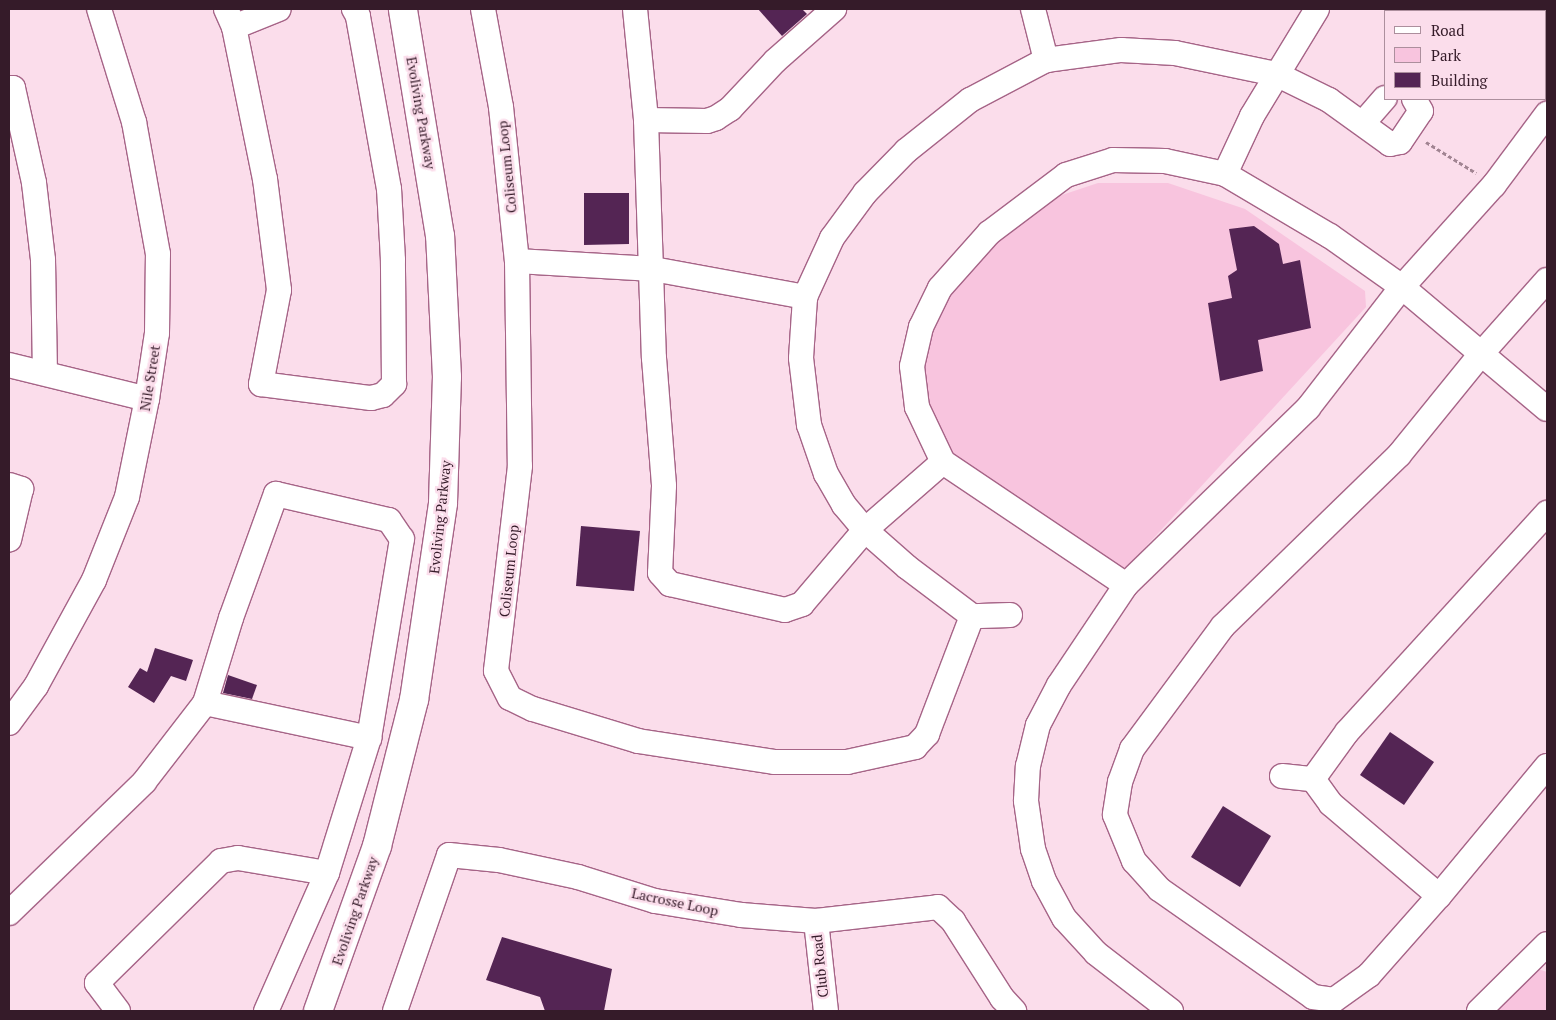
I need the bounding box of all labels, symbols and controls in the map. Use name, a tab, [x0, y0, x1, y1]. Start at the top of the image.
legend	[1384, 10, 1546, 100]
text: Road	[1431, 20, 1464, 40]
text: Park	[1431, 45, 1461, 65]
street label: Evoliving Parkway	[403, 55, 439, 171]
text: Building	[1431, 70, 1488, 90]
street label: Coliseum Loop	[494, 120, 520, 214]
street label: Nile Street	[137, 344, 163, 412]
street label: Evoliving Parkway	[426, 459, 454, 575]
street label: Coliseum Loop	[496, 524, 522, 618]
street label: Evoliving Parkway	[329, 854, 381, 968]
street label: Lacrosse Loop	[630, 885, 720, 919]
street label: Club Road	[808, 934, 832, 998]

